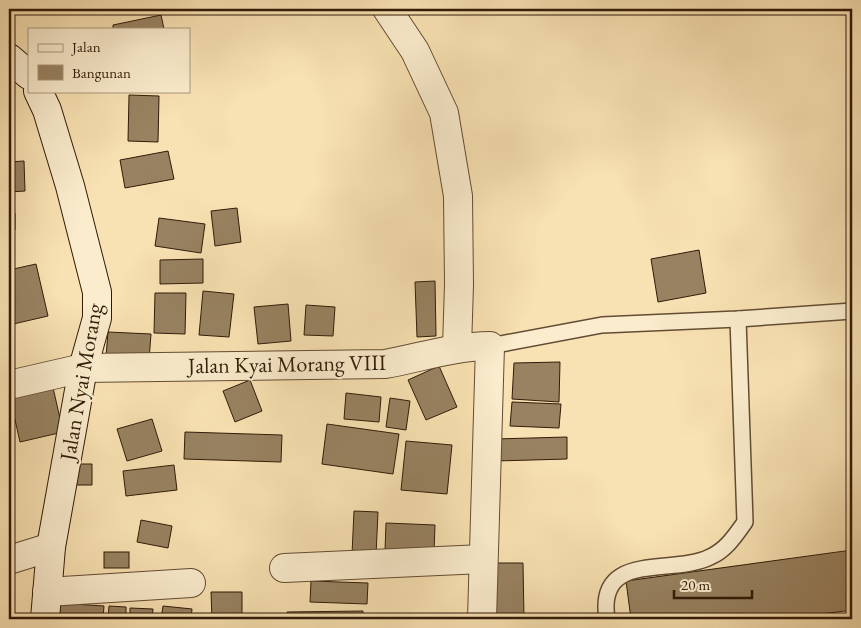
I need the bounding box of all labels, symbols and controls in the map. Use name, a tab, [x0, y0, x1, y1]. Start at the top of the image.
legend	[28, 28, 190, 92]
text: Jalan	[70, 37, 101, 56]
text: Bangunan	[72, 63, 131, 82]
street label: Jalan Nyai Morang	[53, 301, 109, 465]
street label: Jalan Kyai Morang VIII	[186, 348, 387, 380]
scale bar	[674, 568, 751, 600]
text: 20 m	[681, 575, 710, 594]

